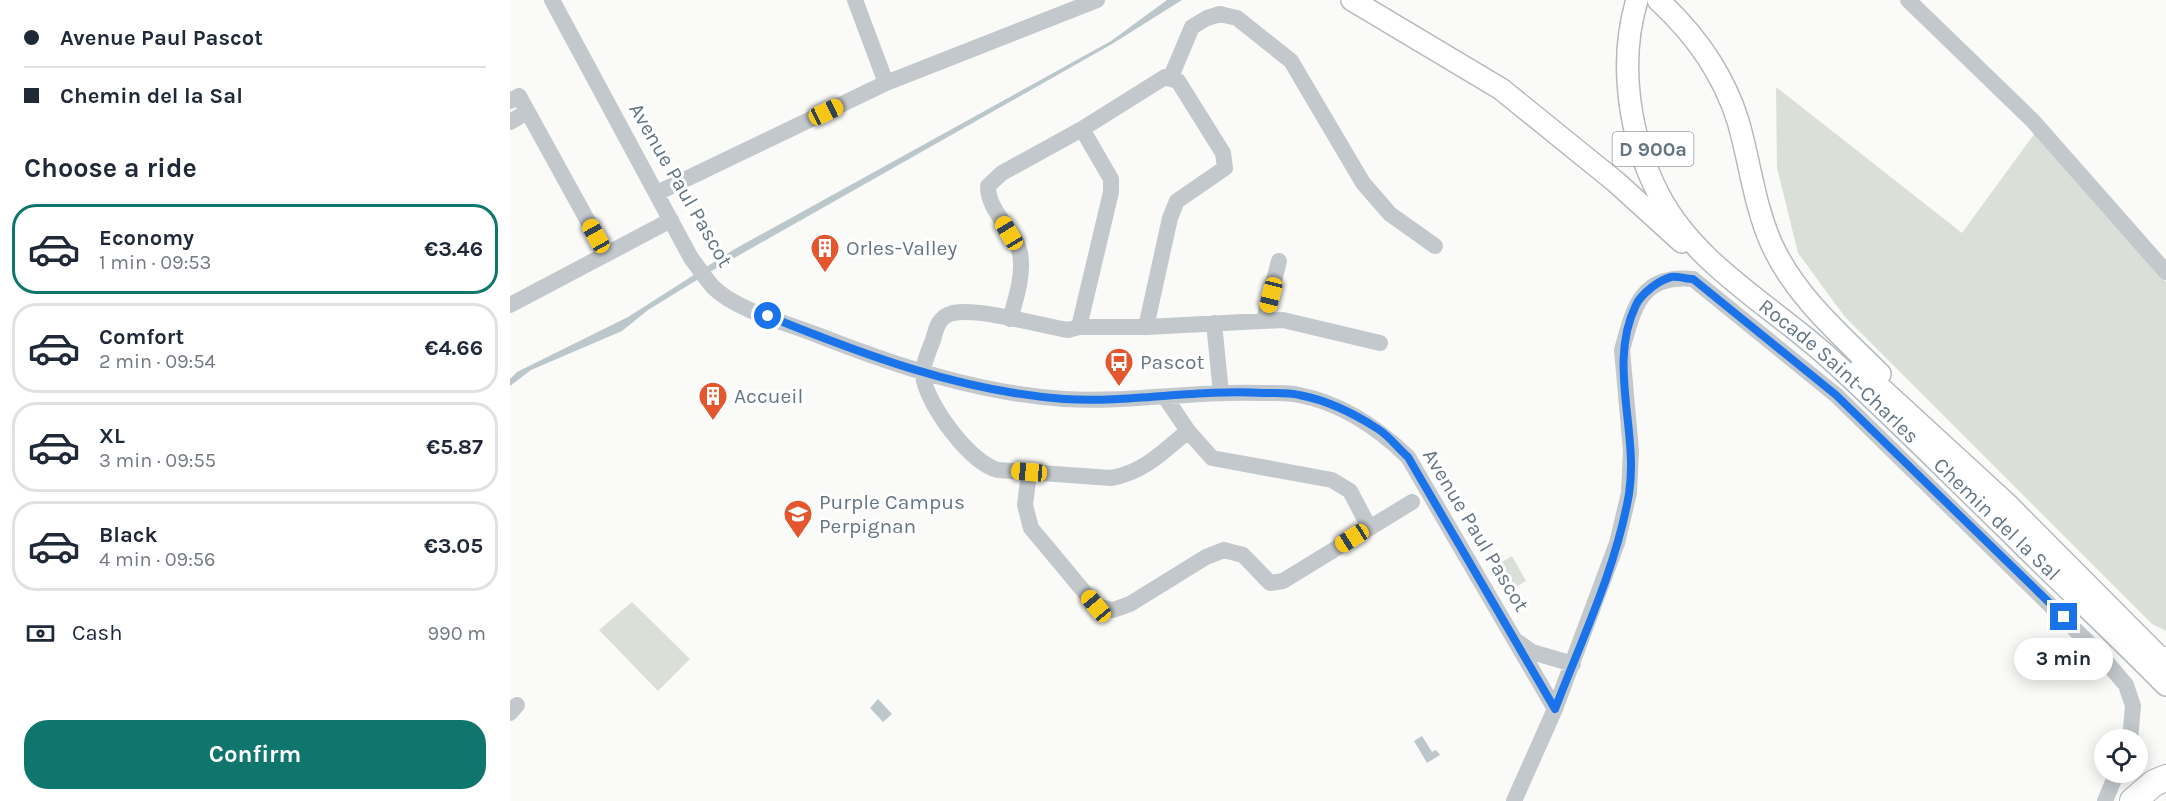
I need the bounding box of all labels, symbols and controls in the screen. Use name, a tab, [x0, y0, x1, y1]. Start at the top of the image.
text: Avenue Paul Pascot	[60, 25, 263, 51]
text: Chemin del la Sal	[60, 83, 243, 109]
car	[806, 96, 846, 128]
street label: Avenue Paul Pascot	[624, 99, 738, 271]
road number: D 900a	[1612, 132, 1694, 166]
text: Choose a ride	[24, 152, 197, 184]
car	[992, 213, 1026, 253]
car	[579, 216, 613, 256]
icon: car	[27, 222, 81, 276]
text: Economy	[99, 225, 194, 251]
building icon: Orles-Valley	[809, 232, 841, 274]
text: €3.46	[424, 236, 483, 262]
place label: Orles-Valley	[846, 236, 957, 260]
text: 1 min · 09:53	[99, 251, 211, 274]
car	[1258, 275, 1284, 315]
street label: Rocade Saint-Charles	[1754, 294, 1924, 448]
route start	[754, 302, 781, 329]
icon: car	[27, 321, 81, 375]
text: Comfort	[99, 324, 184, 350]
text: €4.66	[425, 335, 483, 361]
bus stop icon: Pascot	[1103, 346, 1135, 388]
text: 2 min · 09:54	[99, 350, 216, 373]
place label: Pascot	[1140, 350, 1205, 374]
building icon: Accueil	[697, 380, 729, 422]
place label: Accueil	[734, 384, 803, 408]
icon: car	[27, 420, 81, 474]
text: XL	[99, 423, 125, 449]
text: €5.87	[426, 434, 483, 460]
street label: Avenue Paul Pascot	[1418, 444, 1534, 616]
text: 3 min · 09:55	[99, 449, 216, 472]
street label: Chemin del la Sal	[1929, 453, 2065, 585]
car	[1010, 461, 1048, 483]
place label: Purple Campus Perpignan	[819, 490, 965, 538]
school or university icon: Purple Campus Perpignan	[782, 498, 814, 540]
icon: car	[27, 519, 81, 573]
car	[1332, 521, 1372, 555]
text: Black	[99, 522, 158, 548]
text: €3.05	[424, 533, 483, 559]
text: 4 min · 09:56	[99, 548, 216, 571]
car	[1078, 586, 1114, 626]
route end	[2050, 603, 2077, 630]
icon: cash	[24, 617, 57, 650]
text: Cash	[72, 620, 122, 646]
text: 990 m	[427, 622, 486, 645]
callout: 3 min	[2014, 638, 2114, 680]
text: 3 min	[2036, 647, 2091, 670]
button: Confirm	[24, 720, 486, 789]
map controls	[2094, 729, 2148, 783]
button: locate	[2094, 729, 2148, 783]

